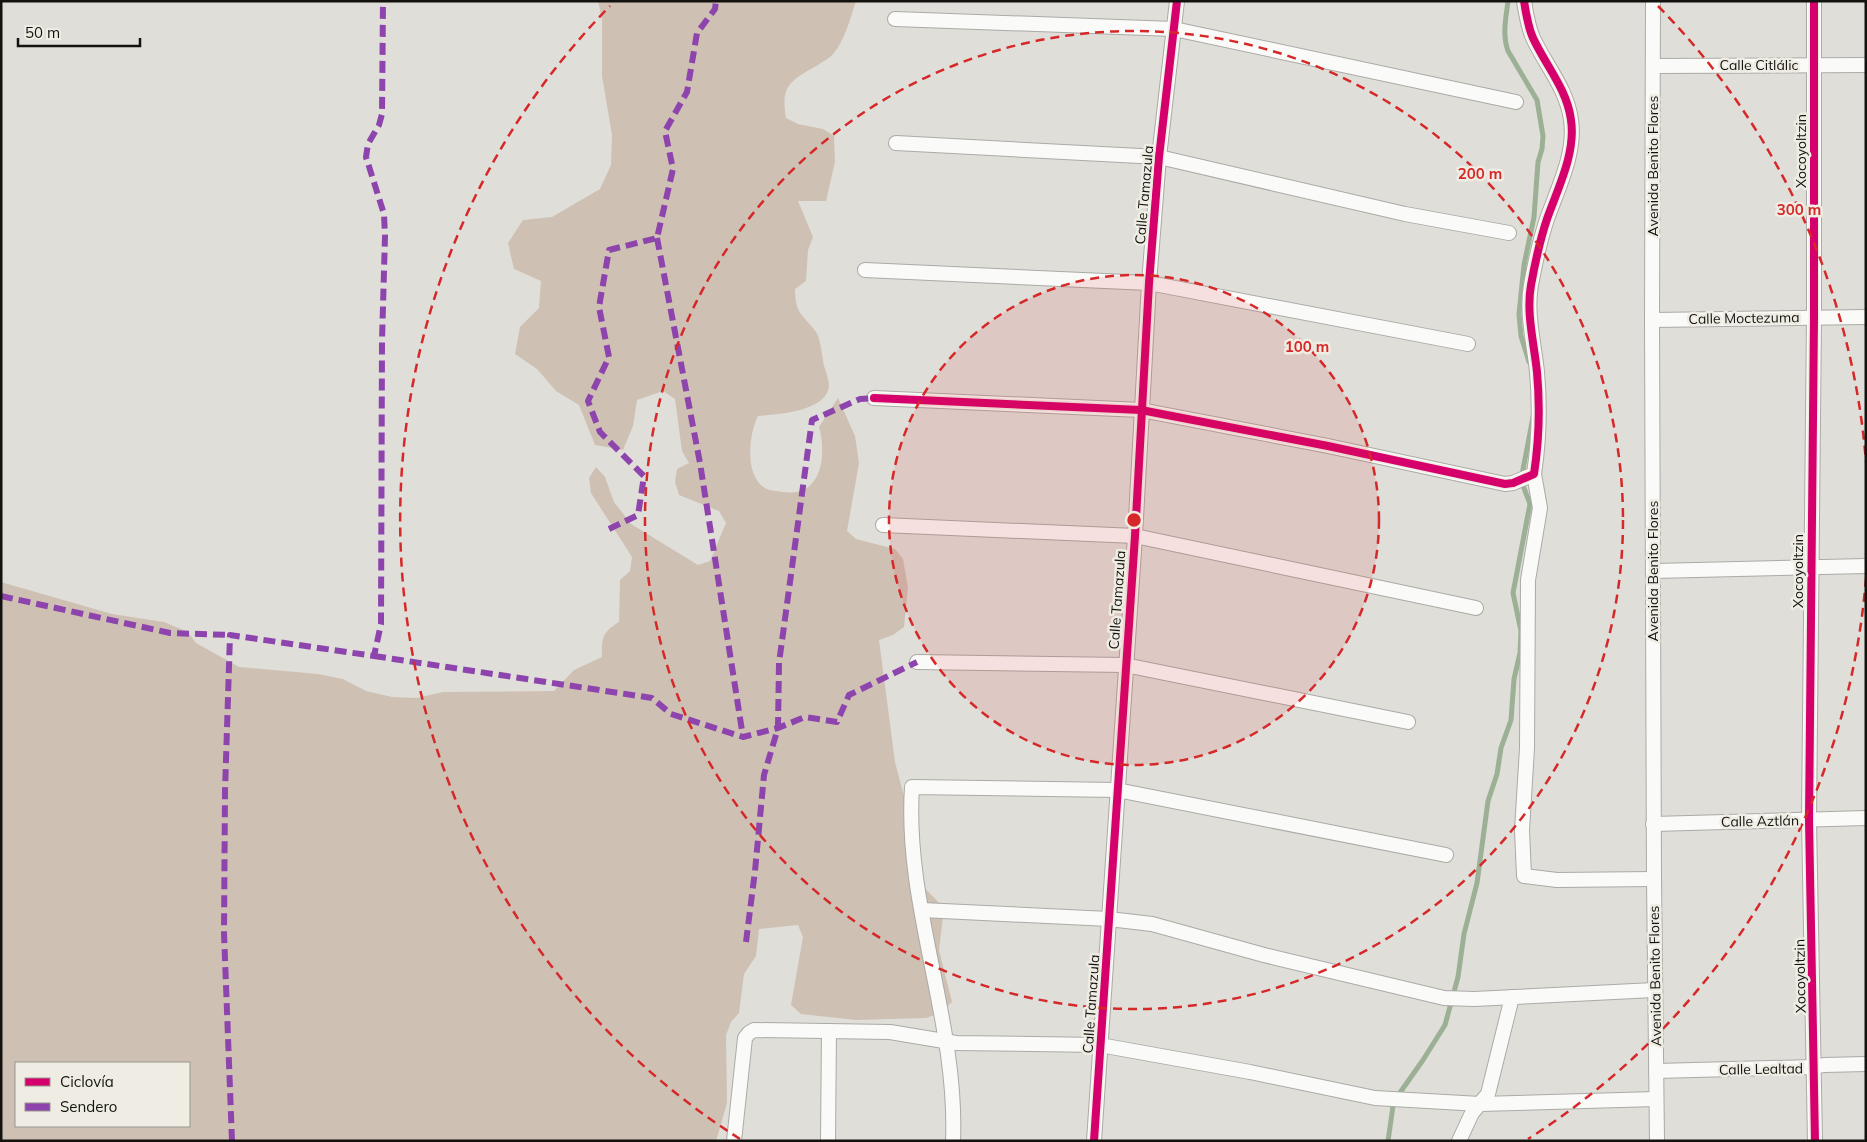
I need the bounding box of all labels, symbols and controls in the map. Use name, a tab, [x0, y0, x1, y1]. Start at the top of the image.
scale bar	[18, 15, 140, 47]
text: 50 m	[25, 23, 60, 42]
street label: Calle Citlálic	[1720, 56, 1798, 74]
street label: Avenida Benito Flores	[1644, 96, 1662, 236]
street label: Xocoyoltzin	[1792, 114, 1810, 188]
street label: Calle Tamazula	[1131, 145, 1157, 245]
text: 200 m	[1458, 164, 1502, 183]
text: 300 m	[1777, 200, 1821, 219]
street label: Calle Moctezuma	[1688, 308, 1800, 328]
text: 100 m	[1285, 337, 1329, 356]
street label: Avenida Benito Flores	[1644, 501, 1662, 641]
centre of rings	[1125, 511, 1143, 529]
street label: Xocoyoltzin	[1789, 534, 1807, 608]
street label: Calle Tamazula	[1105, 550, 1129, 650]
street label: Calle Aztlán	[1721, 811, 1799, 831]
street label: Avenida Benito Flores	[1645, 905, 1665, 1047]
street label: Xocoyoltzin	[1790, 939, 1810, 1013]
street label: Calle Tamazula	[1079, 954, 1103, 1054]
street label: Calle Lealtad	[1719, 1059, 1803, 1079]
legend	[15, 1062, 190, 1127]
text: Ciclovía	[60, 1072, 114, 1091]
text: Sendero	[60, 1097, 117, 1116]

